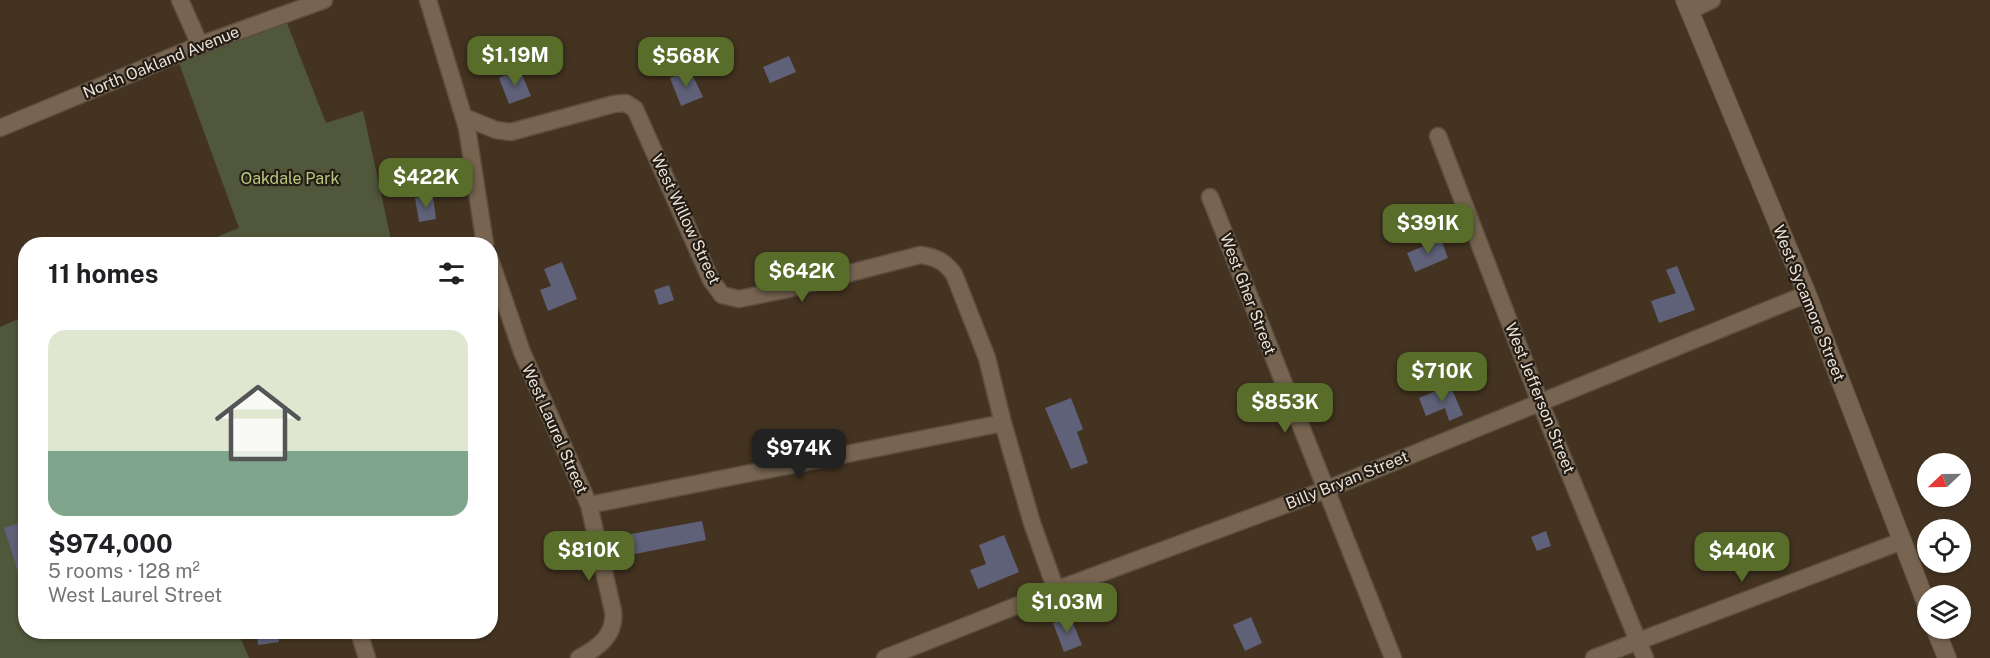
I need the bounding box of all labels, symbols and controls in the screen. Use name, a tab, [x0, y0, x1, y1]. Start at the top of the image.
street label: North Oakland Avenue	[80, 22, 242, 102]
pin: $1.19M	[466, 36, 564, 87]
pin: $568K	[644, 37, 728, 88]
text: $1.19M	[481, 43, 549, 67]
text: $568K	[652, 44, 720, 68]
street label: West Willow Street	[647, 151, 725, 287]
pin: $422K	[384, 158, 468, 209]
text: $422K	[393, 165, 459, 189]
park label: Oakdale Park	[241, 169, 339, 188]
pin: $391K	[1386, 204, 1470, 255]
text: $391K	[1397, 211, 1459, 235]
street label: West Sycamore Street	[1769, 222, 1849, 384]
street label: West Gher Street	[1216, 231, 1280, 357]
pin: $642K	[760, 252, 844, 303]
icon: filters	[435, 257, 468, 290]
text: 11 homes	[48, 258, 158, 289]
text: $642K	[769, 259, 835, 283]
street label: West Jefferson Street	[1501, 320, 1579, 476]
pin: $710K	[1400, 352, 1484, 403]
text: $710K	[1411, 359, 1473, 383]
street label: West Laurel Street	[518, 361, 592, 497]
icon: home	[204, 369, 312, 477]
pin: $853K	[1243, 383, 1327, 434]
text: $853K	[1251, 390, 1319, 414]
pin: $974K	[757, 429, 841, 480]
text: $974K	[766, 436, 832, 460]
street label: Billy Bryan Street	[1283, 447, 1411, 513]
north arrow	[1917, 453, 1971, 507]
map controls	[1917, 453, 1971, 639]
button: locate	[1917, 519, 1971, 573]
text: $974,000	[48, 528, 173, 559]
pin: $810K	[547, 531, 631, 582]
pin: $440K	[1700, 532, 1784, 583]
text: $810K	[558, 538, 620, 562]
text: $440K	[1708, 539, 1776, 563]
text: 5 rooms · 128 m²	[48, 559, 200, 583]
text: West Laurel Street	[48, 583, 222, 607]
pin: $1.03M	[1018, 583, 1116, 634]
button: layers	[1917, 585, 1971, 639]
text: $1.03M	[1031, 590, 1103, 614]

